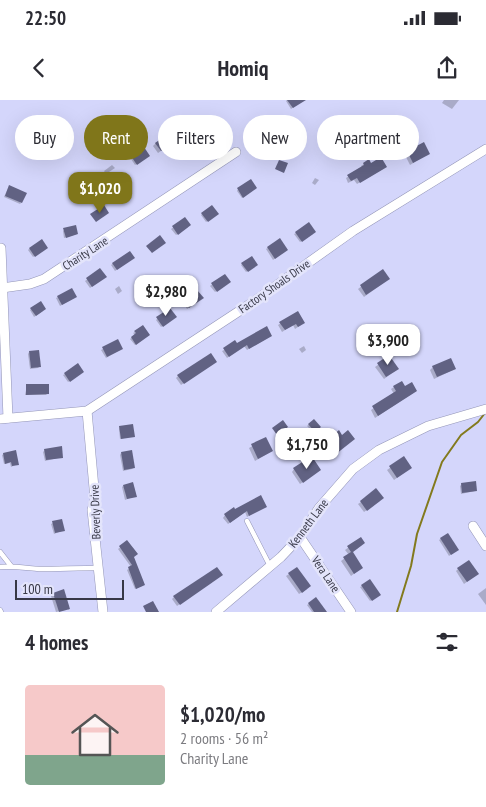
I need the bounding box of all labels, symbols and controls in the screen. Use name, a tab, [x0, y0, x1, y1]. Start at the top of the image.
text: 22:50	[25, 6, 66, 30]
icon: back	[25, 54, 53, 82]
text: Homiq	[218, 54, 268, 82]
icon: share	[433, 54, 461, 82]
chip: Buy	[15, 115, 74, 160]
chip: Rent	[84, 115, 148, 160]
chip: Filters	[158, 115, 233, 160]
chip: New	[243, 115, 307, 160]
chip: Apartment	[317, 115, 419, 160]
pin: $1,020	[59, 172, 141, 214]
text: $1,020	[79, 178, 121, 198]
street label: Charity Lane	[59, 233, 111, 273]
street label: Factory Shoals Drive	[235, 256, 313, 316]
pin: $2,980	[125, 274, 207, 317]
text: $2,980	[145, 281, 187, 301]
pin: $3,900	[347, 324, 429, 366]
text: $3,900	[367, 330, 409, 350]
pin: $1,750	[266, 428, 348, 470]
text: $1,750	[286, 434, 328, 454]
street label: Beverly Drive	[87, 484, 103, 540]
street label: Kenneth Lane	[285, 496, 331, 550]
street label: Vera Lane	[308, 552, 344, 595]
scale bar	[15, 577, 124, 600]
text: 100 m	[22, 580, 53, 598]
icon: filters	[433, 628, 461, 656]
text: 4 homes	[25, 629, 88, 656]
text: $1,020/mo	[180, 701, 265, 728]
icon: home	[65, 705, 125, 765]
text: 2 rooms · 56 m²	[180, 728, 268, 748]
text: Charity Lane	[180, 748, 248, 768]

